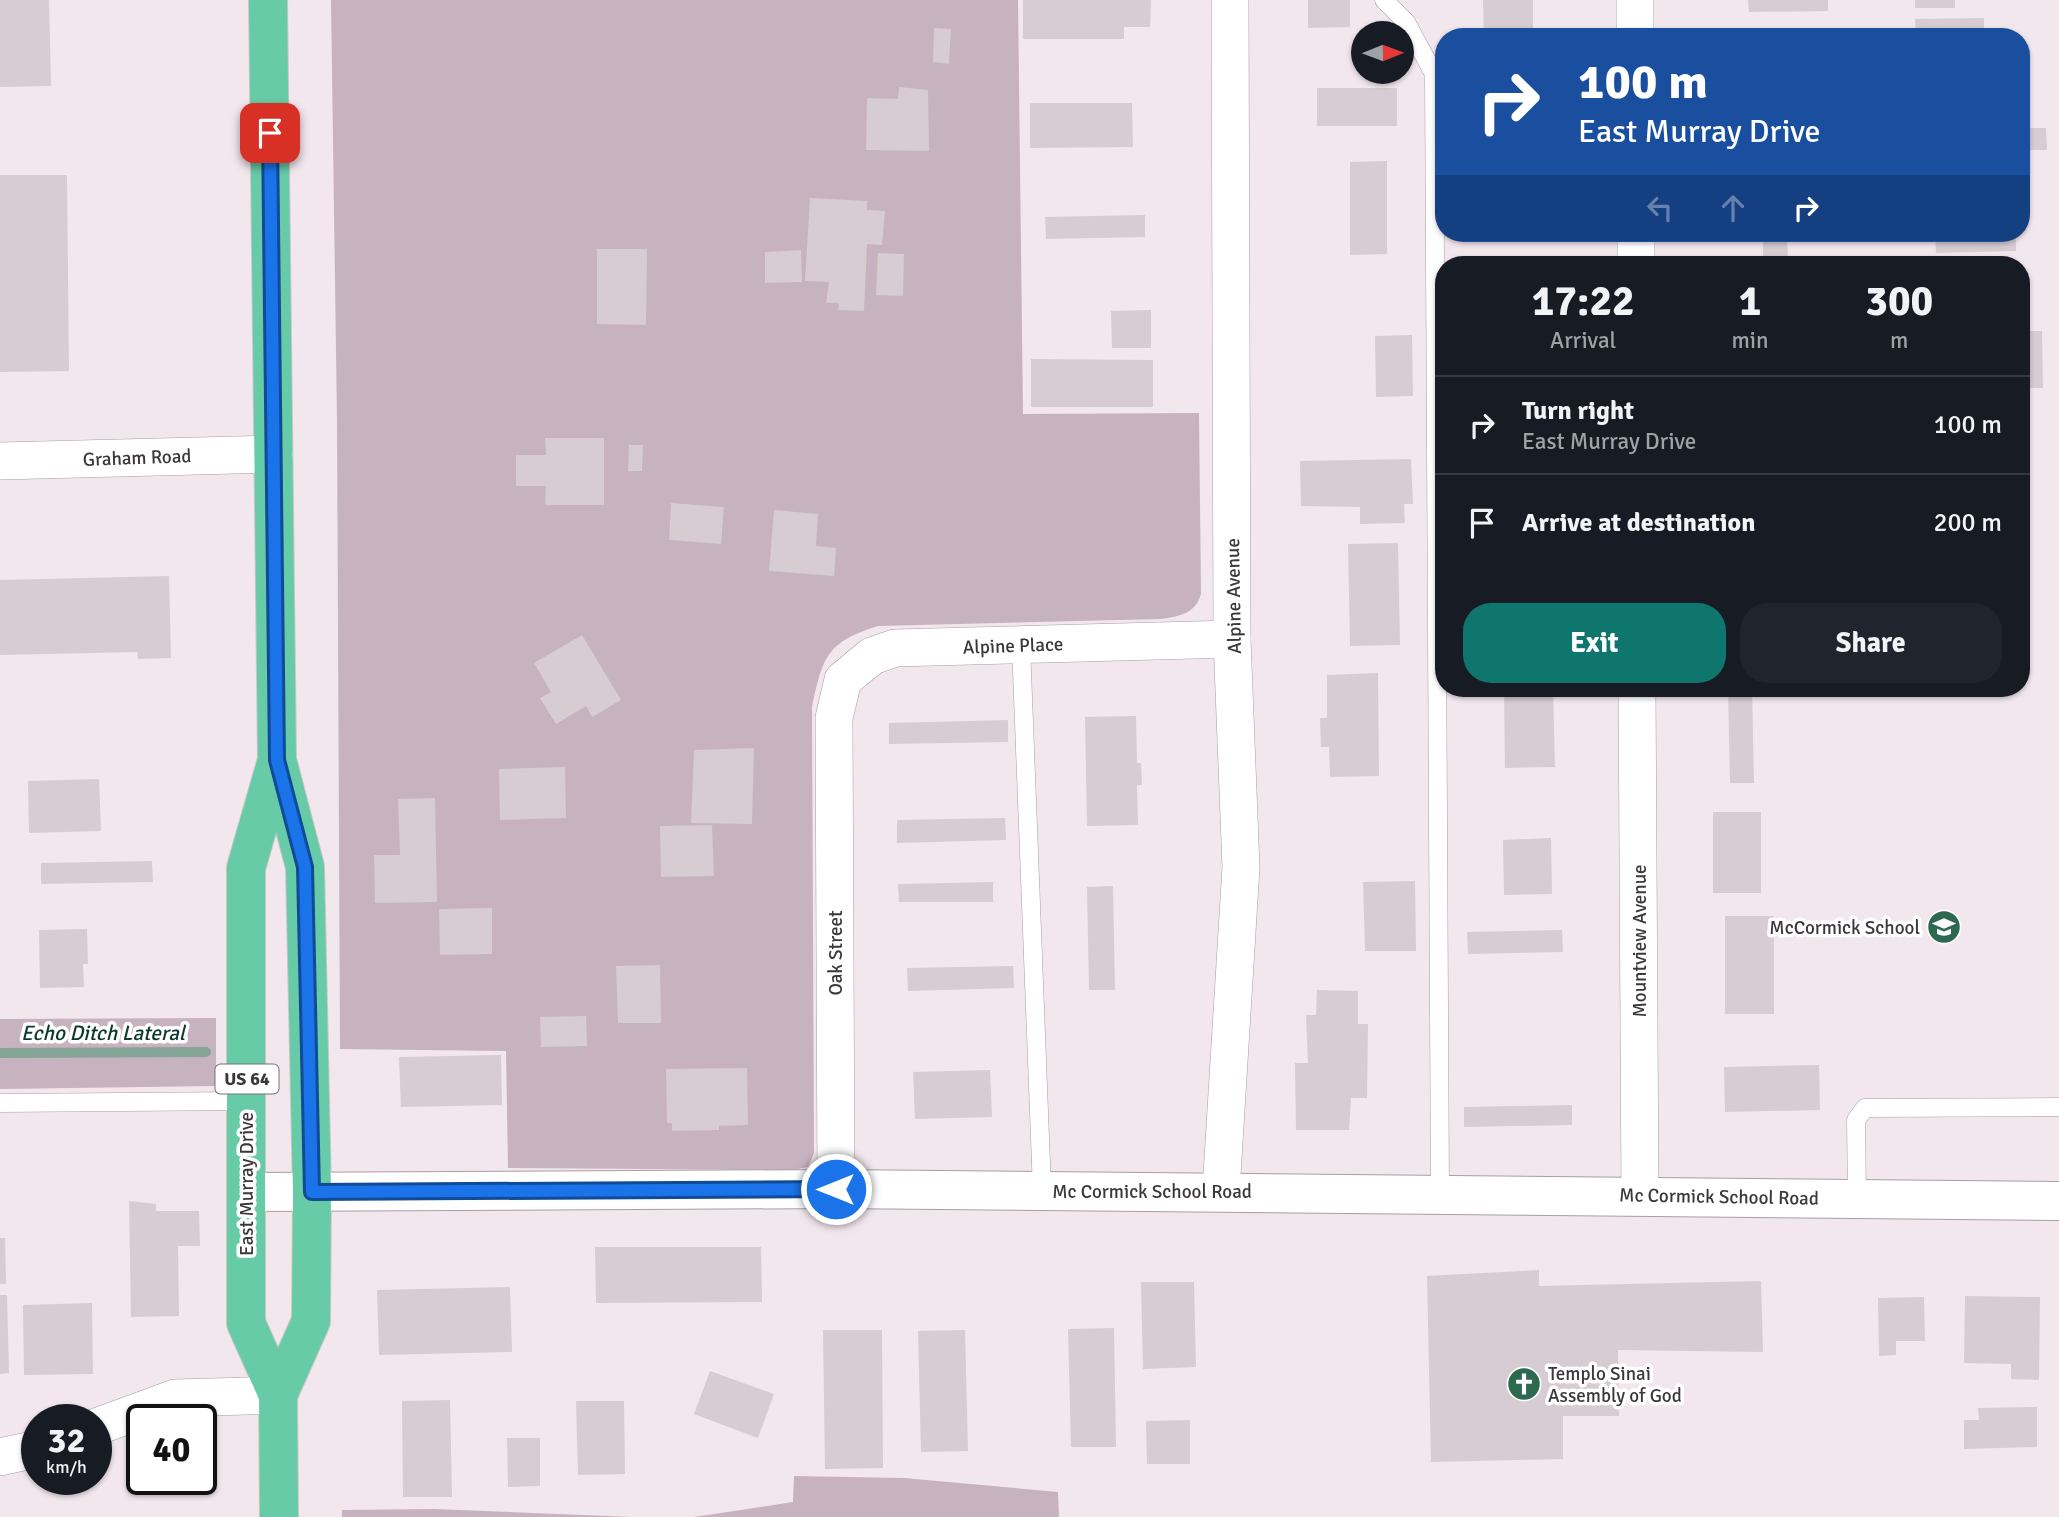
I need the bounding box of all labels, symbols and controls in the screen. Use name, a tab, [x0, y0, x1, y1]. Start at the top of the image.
north arrow	[1351, 21, 1414, 84]
map controls	[1351, 21, 1414, 84]
text: 100 m	[1578, 52, 1708, 112]
icon: right	[1463, 56, 1554, 147]
pin	[240, 103, 300, 163]
text: East Murray Drive	[1578, 112, 1820, 151]
icon: arrive	[251, 114, 289, 152]
icon: left	[1641, 189, 1679, 227]
icon: ahead	[1714, 189, 1752, 227]
icon: right	[1787, 189, 1825, 227]
text: 17:22	[1532, 276, 1635, 327]
text: 1	[1739, 276, 1761, 327]
text: 300	[1865, 276, 1933, 327]
text: Arrival	[1550, 326, 1616, 355]
text: min	[1731, 326, 1769, 355]
text: m	[1890, 326, 1908, 355]
text: Turn right	[1522, 395, 1634, 427]
icon: right	[1463, 406, 1501, 444]
text: 100 m	[1933, 409, 2002, 441]
text: East Murray Drive	[1522, 427, 1696, 456]
street label: Graham Road	[82, 444, 192, 472]
icon: arrive	[1463, 504, 1501, 542]
text: Arrive at destination	[1522, 507, 1755, 539]
text: 200 m	[1933, 507, 2002, 539]
street label: Alpine Avenue	[1221, 538, 1247, 654]
button: Exit	[1463, 603, 1726, 683]
button: Share	[1740, 603, 2002, 683]
street label: Alpine Place	[962, 632, 1064, 660]
street label: Mountview Avenue	[1628, 865, 1652, 1018]
school or university icon: McCormick School	[1925, 908, 1963, 946]
street label: Oak Street	[824, 910, 848, 996]
place label: McCormick School	[1769, 916, 1920, 940]
water label: Echo Ditch Lateral	[21, 1020, 187, 1046]
road number: US 64	[216, 1064, 278, 1094]
street label: East Murray Drive	[235, 1112, 259, 1256]
position arrow	[799, 1152, 873, 1226]
street label: Mc Cormick School Road	[1052, 1180, 1252, 1204]
street label: Mc Cormick School Road	[1619, 1183, 1819, 1211]
place label: Templo Sinai Assembly of God	[1548, 1362, 1682, 1408]
church icon: Templo Sinai Assembly of God	[1505, 1365, 1543, 1403]
speed limit sign: 40	[126, 1404, 217, 1495]
text: 32	[48, 1419, 85, 1462]
text: km/h	[46, 1456, 87, 1478]

